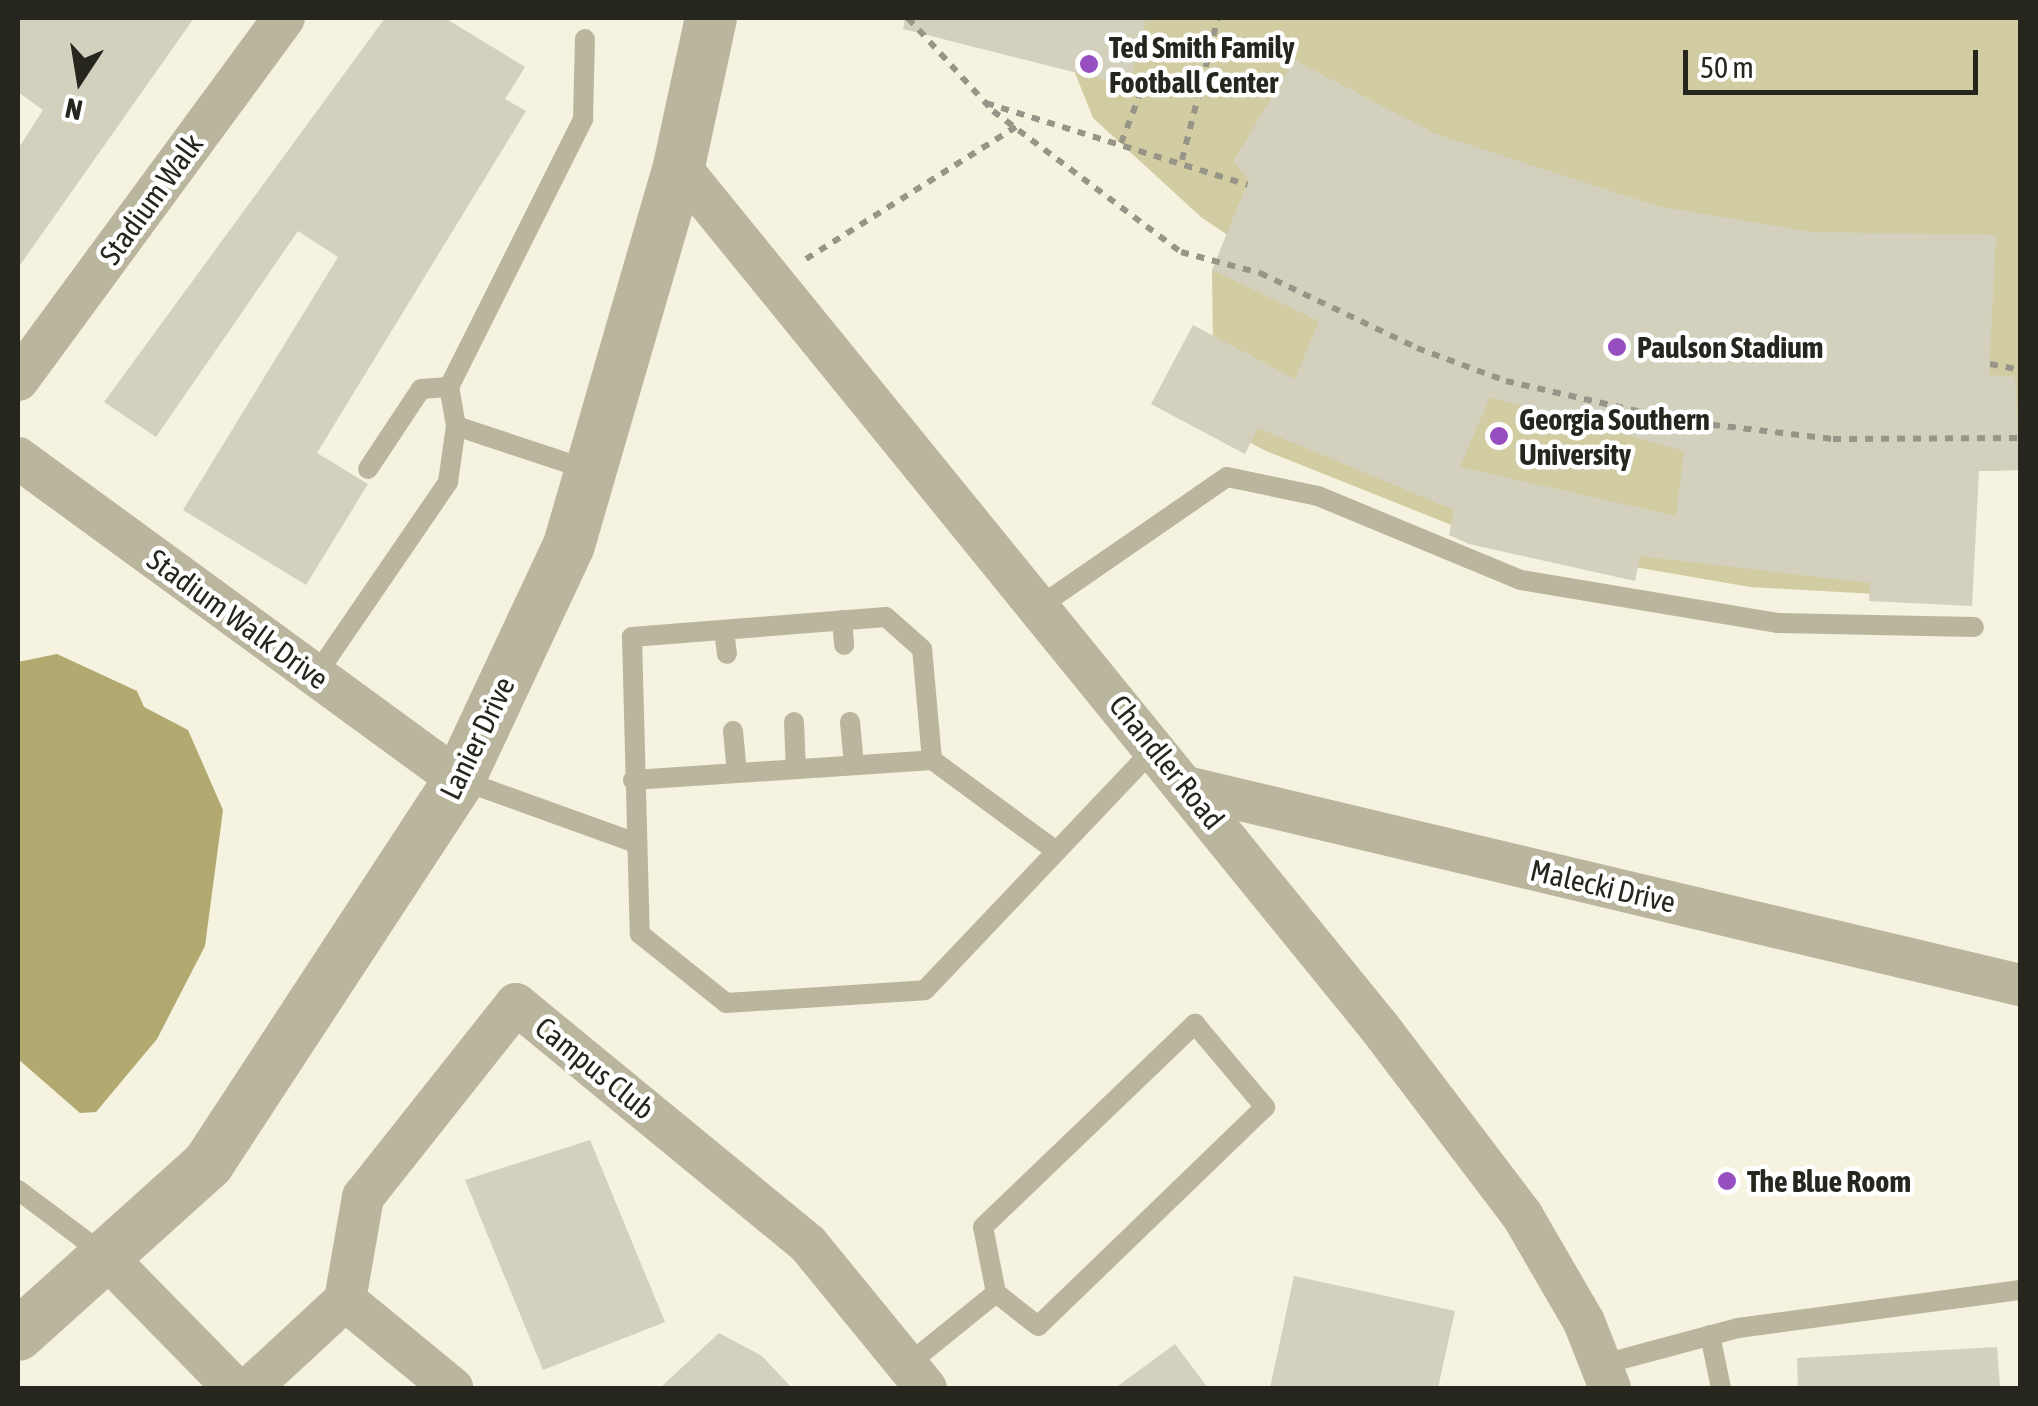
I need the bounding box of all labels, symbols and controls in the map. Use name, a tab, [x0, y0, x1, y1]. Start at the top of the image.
place label: Ted Smith Family Football Center	[1109, 29, 1295, 100]
north arrow	[30, 30, 130, 130]
scale bar	[1688, 30, 1983, 92]
text: 50 m	[1700, 50, 1754, 84]
marker: Ted Smith Family Football Center	[1078, 53, 1100, 75]
text: N	[62, 92, 85, 127]
street label: Stadium Walk	[92, 127, 210, 271]
place label: Paulson Stadium	[1637, 329, 1823, 365]
marker: Paulson Stadium	[1606, 336, 1628, 358]
place label: Georgia Southern University	[1519, 401, 1710, 472]
marker: Georgia Southern University	[1488, 425, 1510, 447]
street label: Stadium Walk Drive	[141, 541, 335, 697]
street label: Lanier Drive	[432, 671, 522, 805]
street label: Chandler Road	[1102, 688, 1232, 836]
street label: Malecki Drive	[1527, 852, 1679, 920]
street label: Campus Club	[528, 1009, 662, 1127]
place label: The Blue Room	[1747, 1163, 1911, 1199]
marker: The Blue Room	[1716, 1170, 1738, 1192]

